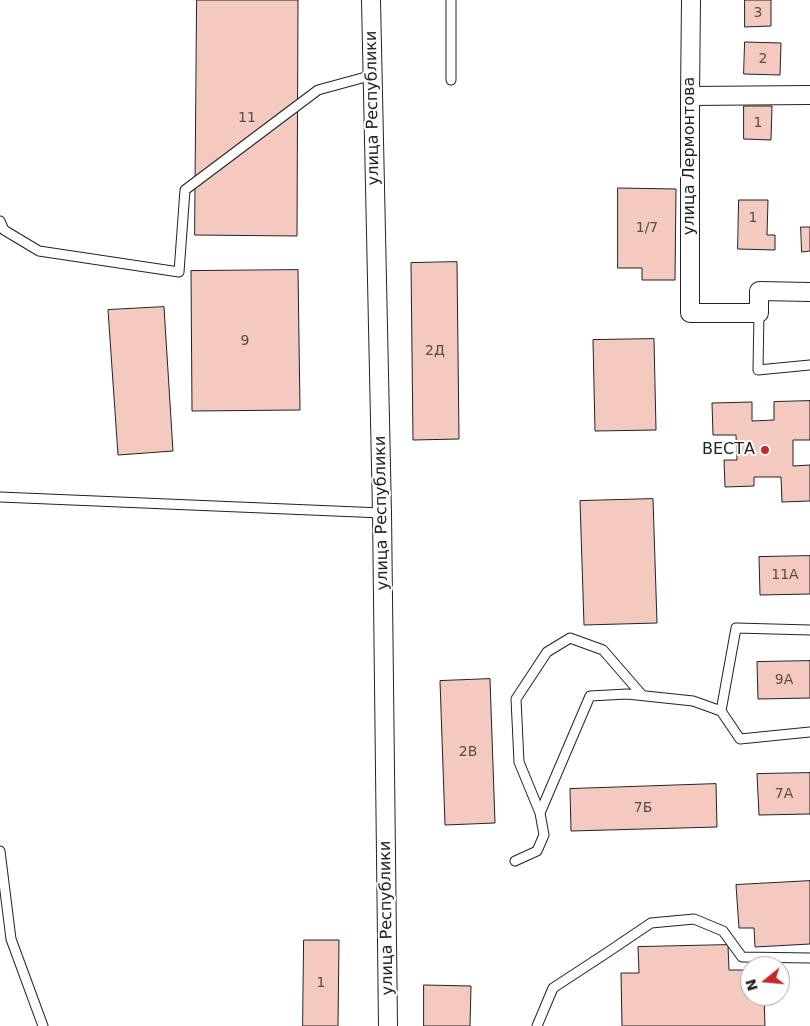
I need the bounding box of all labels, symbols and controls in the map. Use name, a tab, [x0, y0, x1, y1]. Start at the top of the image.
house number: 3	[754, 5, 762, 21]
street label: улица Республики	[362, 31, 384, 185]
house number: 2	[759, 51, 767, 67]
street label: улица Лермонтова	[680, 77, 700, 235]
house number: 11	[238, 110, 256, 126]
house number: 1	[754, 115, 762, 131]
house number: 1	[749, 210, 757, 226]
house number: 1/7	[636, 220, 658, 236]
house number: 9	[241, 333, 249, 349]
house number: 2Д	[425, 343, 445, 359]
street label: улица Республики	[371, 436, 393, 590]
place label: ВЕСТА	[702, 440, 755, 460]
marker: ВЕСТА	[759, 444, 771, 456]
house number: 11А	[771, 567, 799, 583]
house number: 9А	[775, 672, 793, 688]
house number: 2В	[459, 744, 477, 760]
house number: 7А	[775, 786, 793, 802]
house number: 7Б	[634, 800, 652, 816]
street label: улица Республики	[376, 841, 398, 995]
north arrow	[740, 956, 790, 1006]
house number: 1	[317, 975, 325, 991]
text: N	[742, 977, 761, 993]

